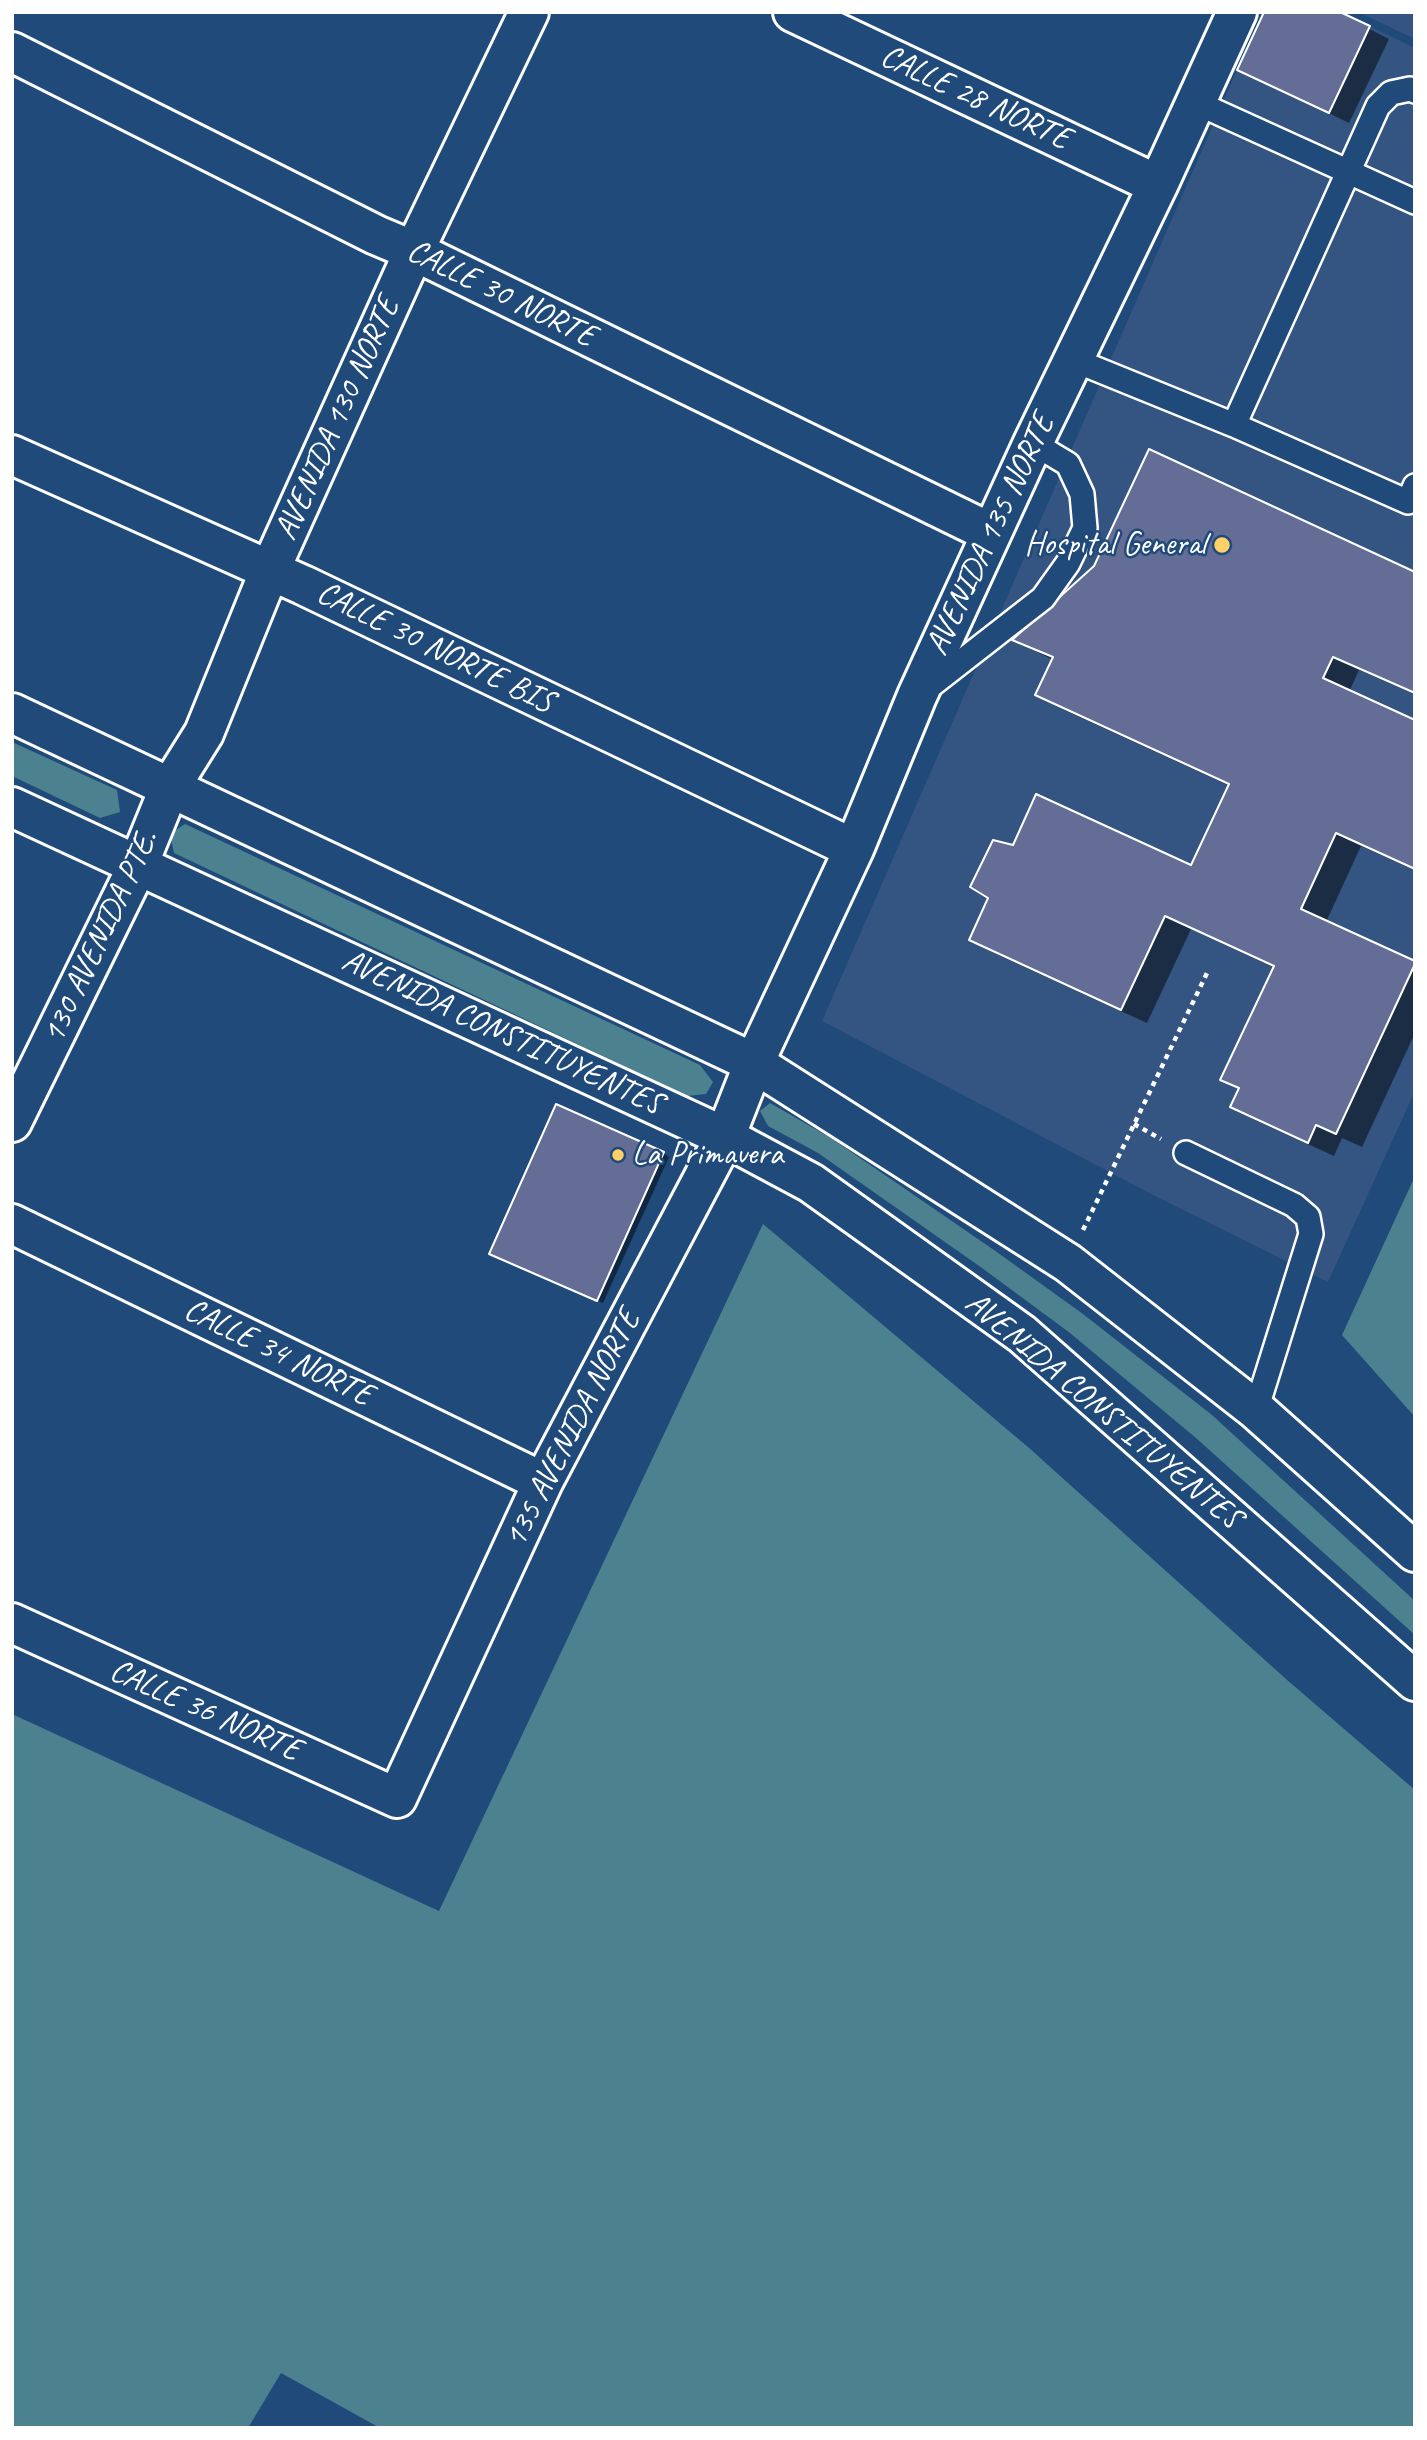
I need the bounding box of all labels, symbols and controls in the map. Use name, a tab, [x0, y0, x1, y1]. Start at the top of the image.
street label: CALLE 28 NORTE	[874, 37, 1076, 159]
street label: CALLE 30 NORTE	[400, 231, 602, 357]
street label: AVENIDA 130 NORTE	[267, 292, 409, 546]
street label: AVENIDA 135 NORTE	[918, 408, 1064, 662]
place label: Hospital General	[1025, 525, 1206, 565]
marker: Hospital General	[1212, 535, 1232, 555]
street label: CALLE 30 NORTE BIS	[310, 574, 560, 722]
street label: 130 AVENIDA PTE.	[34, 824, 168, 1050]
street label: AVENIDA CONSTITUYENTES	[335, 941, 669, 1125]
place label: La Primavera	[632, 1135, 783, 1175]
marker: La Primavera	[610, 1147, 626, 1163]
street label: AVENIDA CONSTITUYENTES	[957, 1284, 1249, 1538]
street label: CALLE 34 NORTE	[177, 1290, 379, 1416]
street label: 135 AVENIDA NORTE	[496, 1304, 650, 1554]
street label: CALLE 36 NORTE	[104, 1651, 306, 1771]

